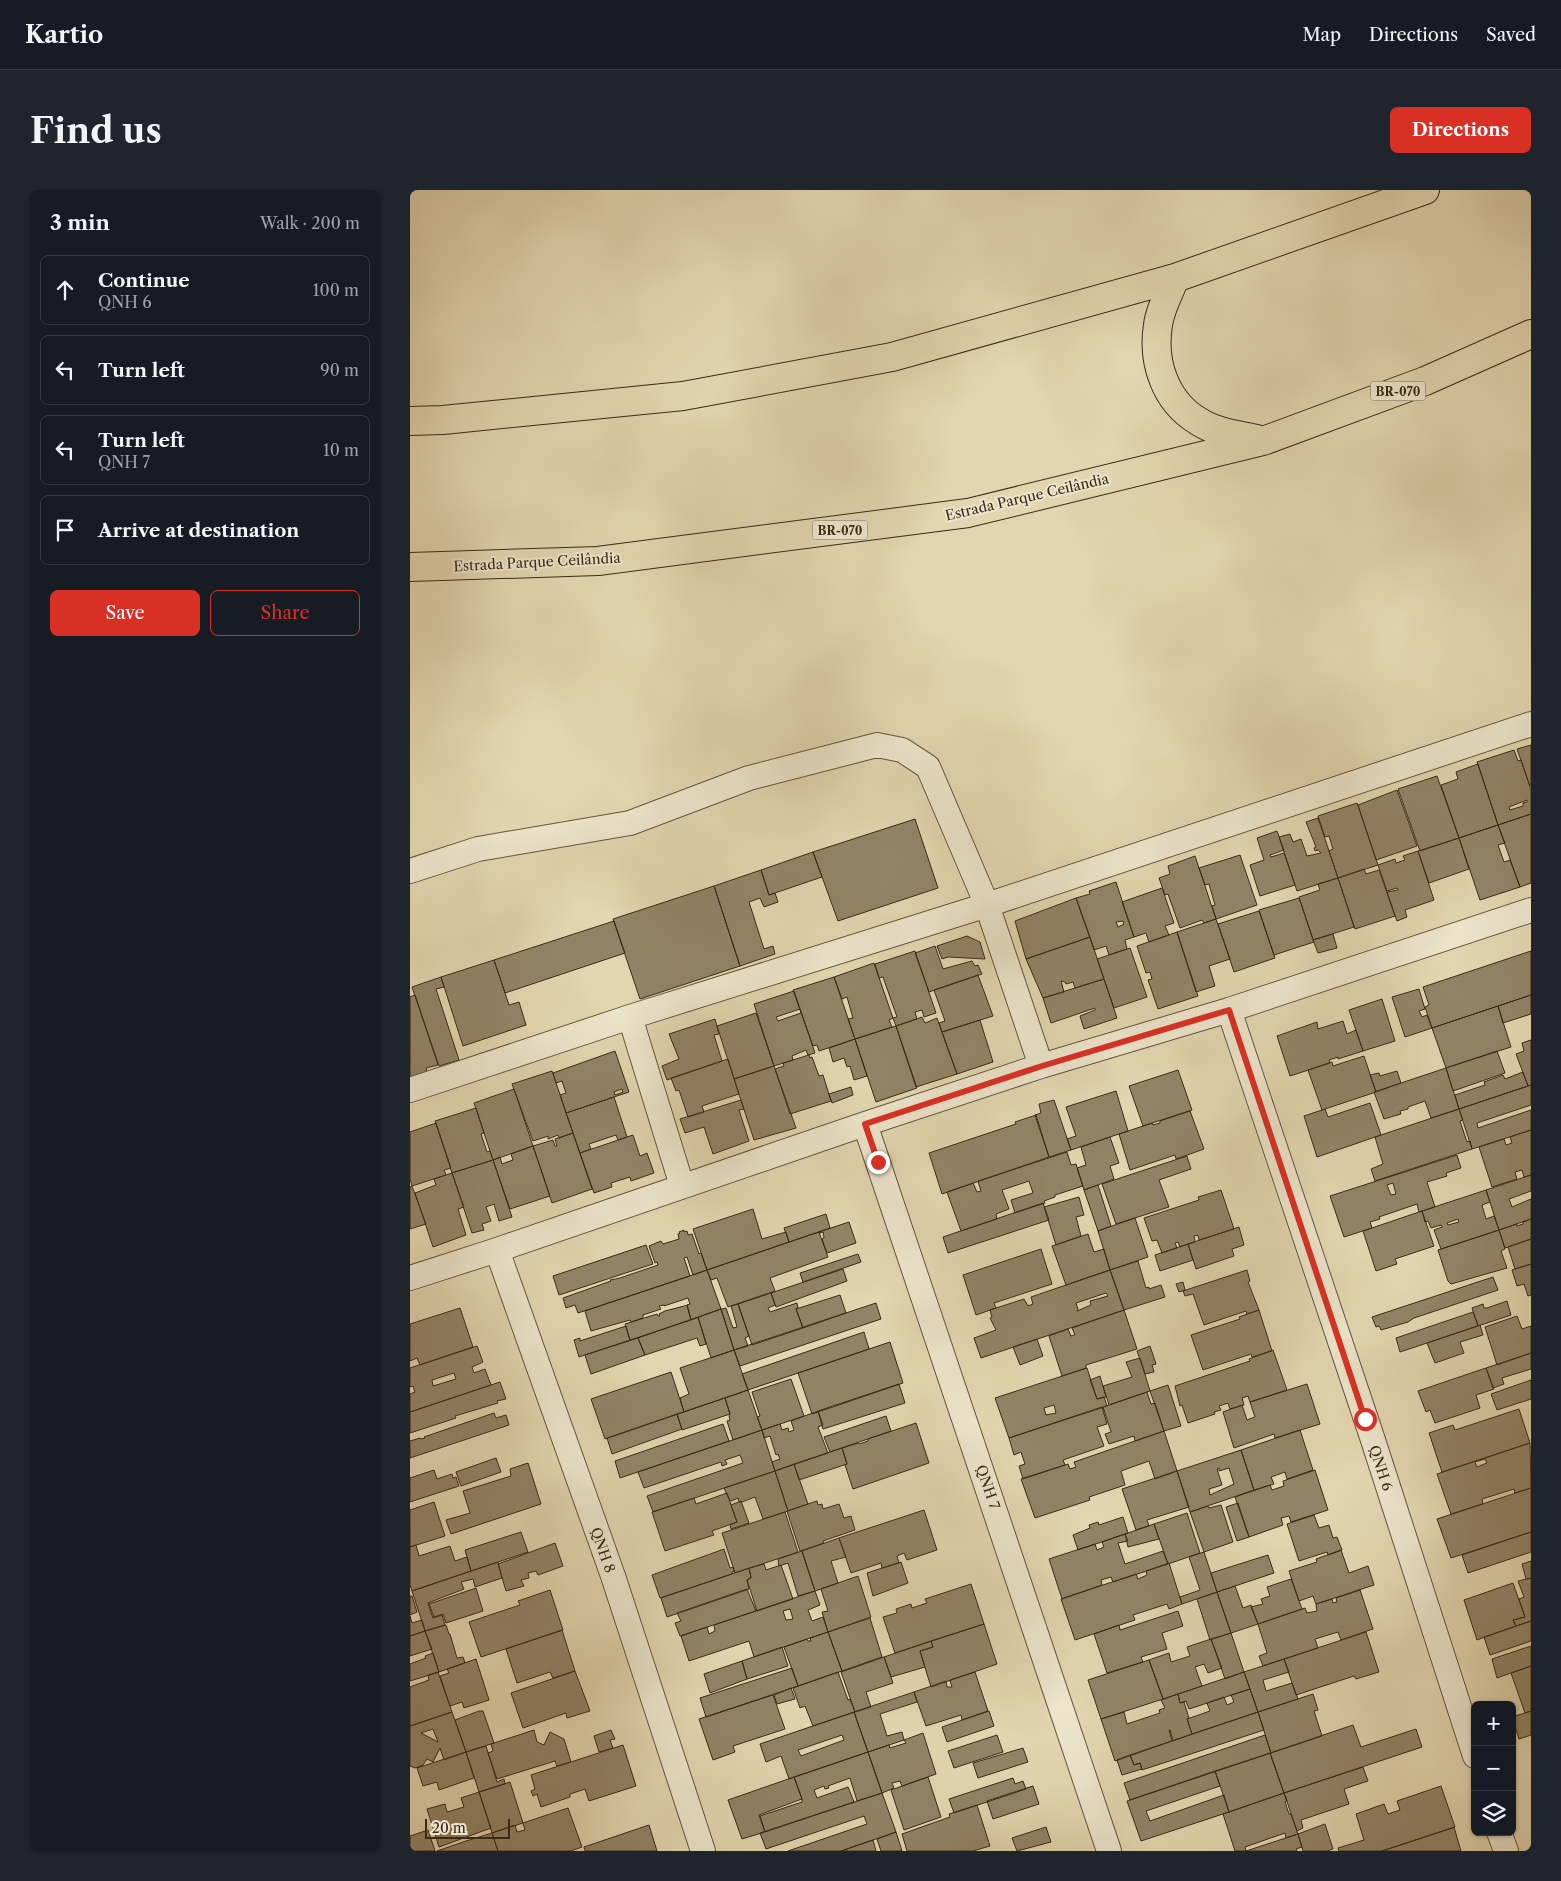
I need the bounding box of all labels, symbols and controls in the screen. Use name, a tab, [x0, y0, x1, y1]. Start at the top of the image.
text: Kartio	[25, 20, 103, 49]
text: Map	[1302, 24, 1341, 46]
text: Directions	[1369, 24, 1458, 46]
text: Saved	[1486, 24, 1536, 46]
button: Directions	[1390, 107, 1531, 153]
text: Find us	[30, 109, 162, 152]
text: 3 min	[50, 210, 110, 235]
text: Walk · 200 m	[260, 213, 360, 233]
text: Continue	[98, 269, 190, 292]
icon: ahead	[51, 276, 79, 304]
text: 100 m	[313, 280, 359, 300]
text: QNH 6	[98, 292, 152, 312]
icon: left	[51, 356, 79, 384]
text: Turn left	[98, 359, 185, 382]
text: 90 m	[320, 360, 359, 380]
road number: BR-070	[1370, 382, 1426, 400]
text: Turn left	[98, 429, 185, 452]
icon: left	[51, 436, 79, 464]
text: 10 m	[323, 440, 359, 460]
text: QNH 7	[98, 452, 150, 472]
street label: Estrada Parque Ceilândia	[943, 469, 1111, 525]
icon: arrive	[51, 516, 79, 544]
text: Arrive at destination	[98, 519, 299, 542]
road number: BR-070	[812, 520, 868, 540]
street label: Estrada Parque Ceilândia	[453, 549, 622, 575]
button: Save	[50, 590, 200, 636]
button: Share	[210, 590, 360, 636]
route end	[867, 1151, 890, 1174]
route start	[1354, 1408, 1377, 1431]
street label: QNH 6	[1365, 1443, 1397, 1493]
street label: QNH 7	[972, 1462, 1004, 1512]
street label: QNH 8	[587, 1525, 619, 1575]
map controls	[1471, 1701, 1516, 1836]
button: +	[1471, 1701, 1516, 1746]
button: −	[1471, 1746, 1516, 1791]
button: layers	[1471, 1791, 1516, 1836]
scale bar	[425, 1816, 510, 1839]
text: 20 m	[432, 1819, 466, 1837]

